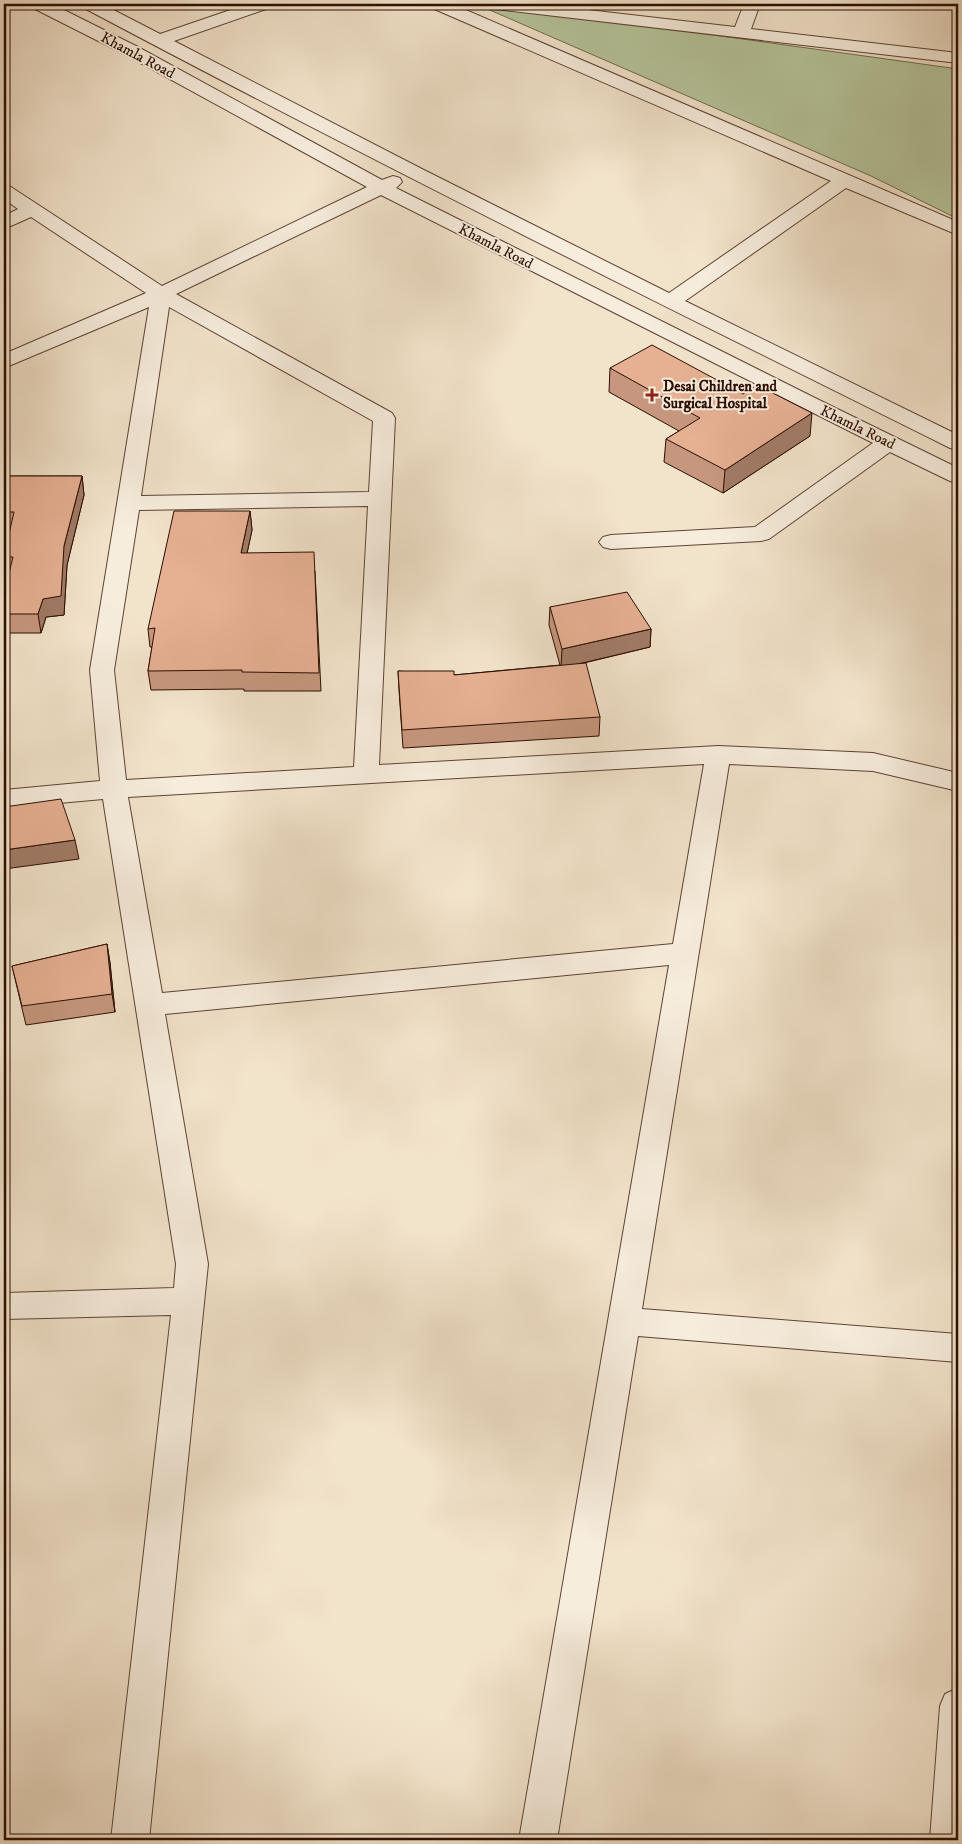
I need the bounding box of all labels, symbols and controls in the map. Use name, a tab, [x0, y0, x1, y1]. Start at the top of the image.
street label: Khamla Road	[97, 28, 179, 83]
street label: Khamla Road	[455, 220, 537, 274]
place label: Desai Children and Surgical Hospital	[663, 377, 778, 413]
marker: Desai Children and Surgical Hospital	[645, 388, 659, 402]
street label: Khamla Road	[817, 401, 899, 454]

